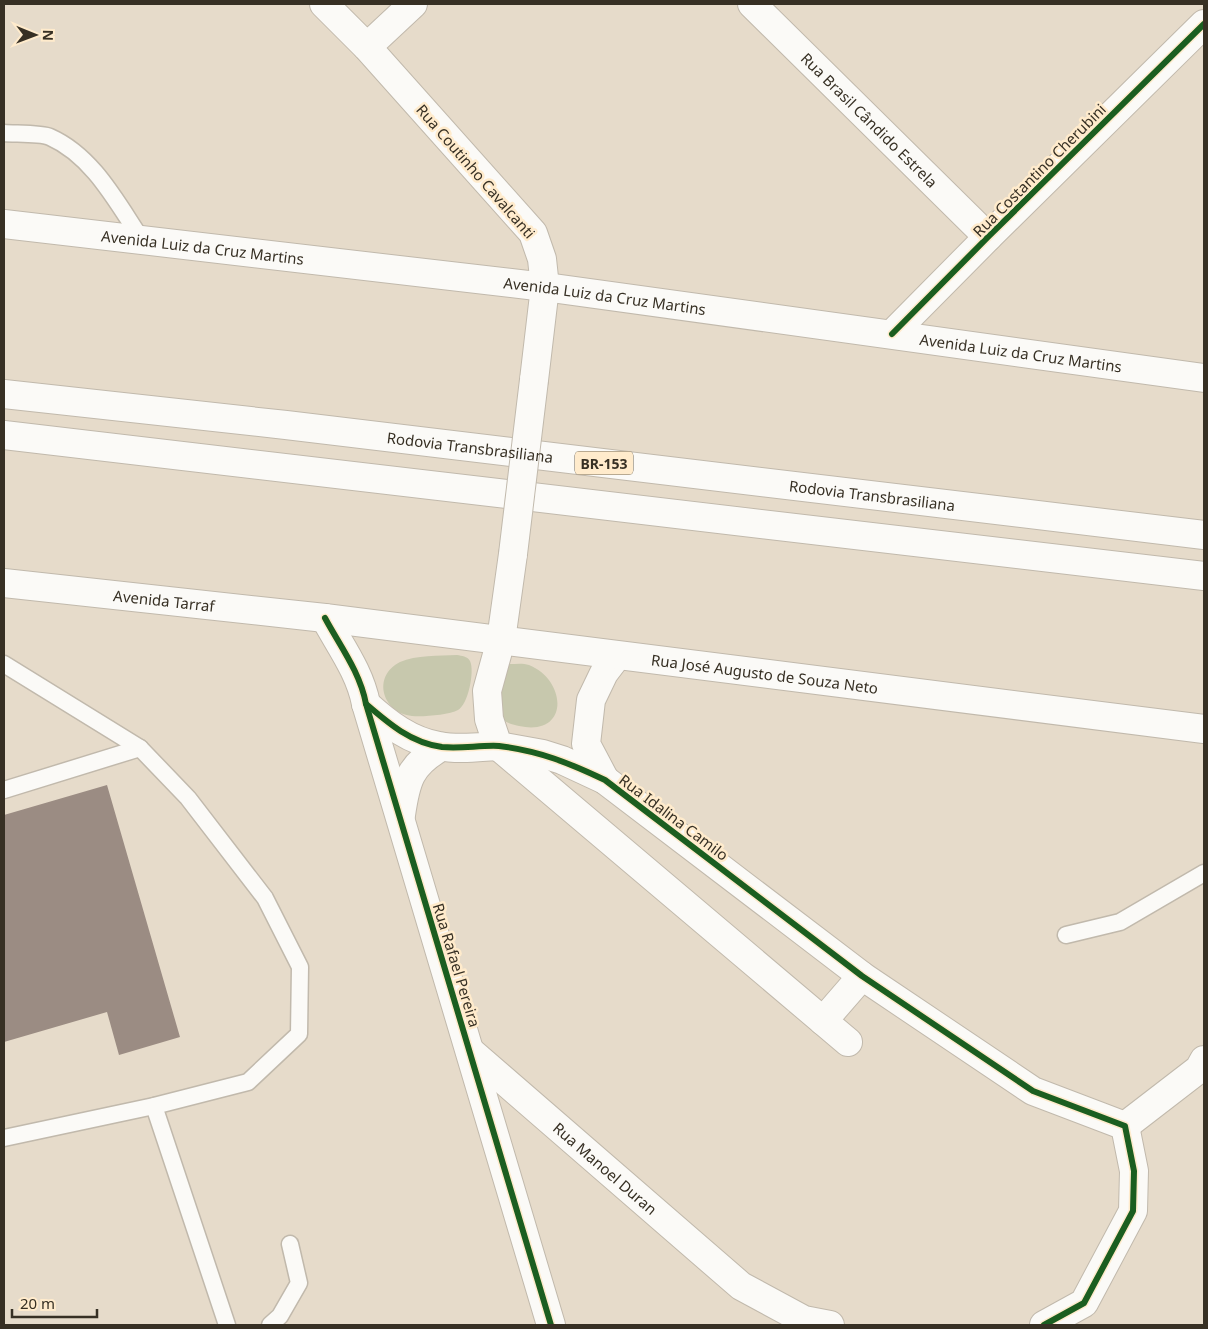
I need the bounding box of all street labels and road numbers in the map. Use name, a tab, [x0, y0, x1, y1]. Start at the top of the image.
street label: Rua Brasil Cândido Estrela	[797, 48, 942, 192]
street label: Rua Costantino Cherubini	[968, 99, 1110, 241]
street label: Rua Coutinho Cavalcanti	[412, 100, 540, 242]
street label: Avenida Luiz da Cruz Martins	[100, 225, 305, 269]
street label: Avenida Luiz da Cruz Martins	[503, 272, 707, 319]
street label: Avenida Luiz da Cruz Martins	[918, 329, 1123, 377]
street label: Rodovia Transbrasiliana	[386, 427, 554, 467]
road number: BR-153	[575, 452, 633, 474]
street label: Rodovia Transbrasiliana	[788, 475, 956, 515]
street label: Avenida Tarraf	[112, 585, 216, 616]
street label: Rua José Augusto de Souza Neto	[650, 649, 879, 698]
street label: Rua Idalina Camilo	[615, 769, 733, 865]
street label: Rua Rafael Pereira	[429, 901, 485, 1029]
street label: Rua Manoel Duran	[549, 1118, 661, 1219]

